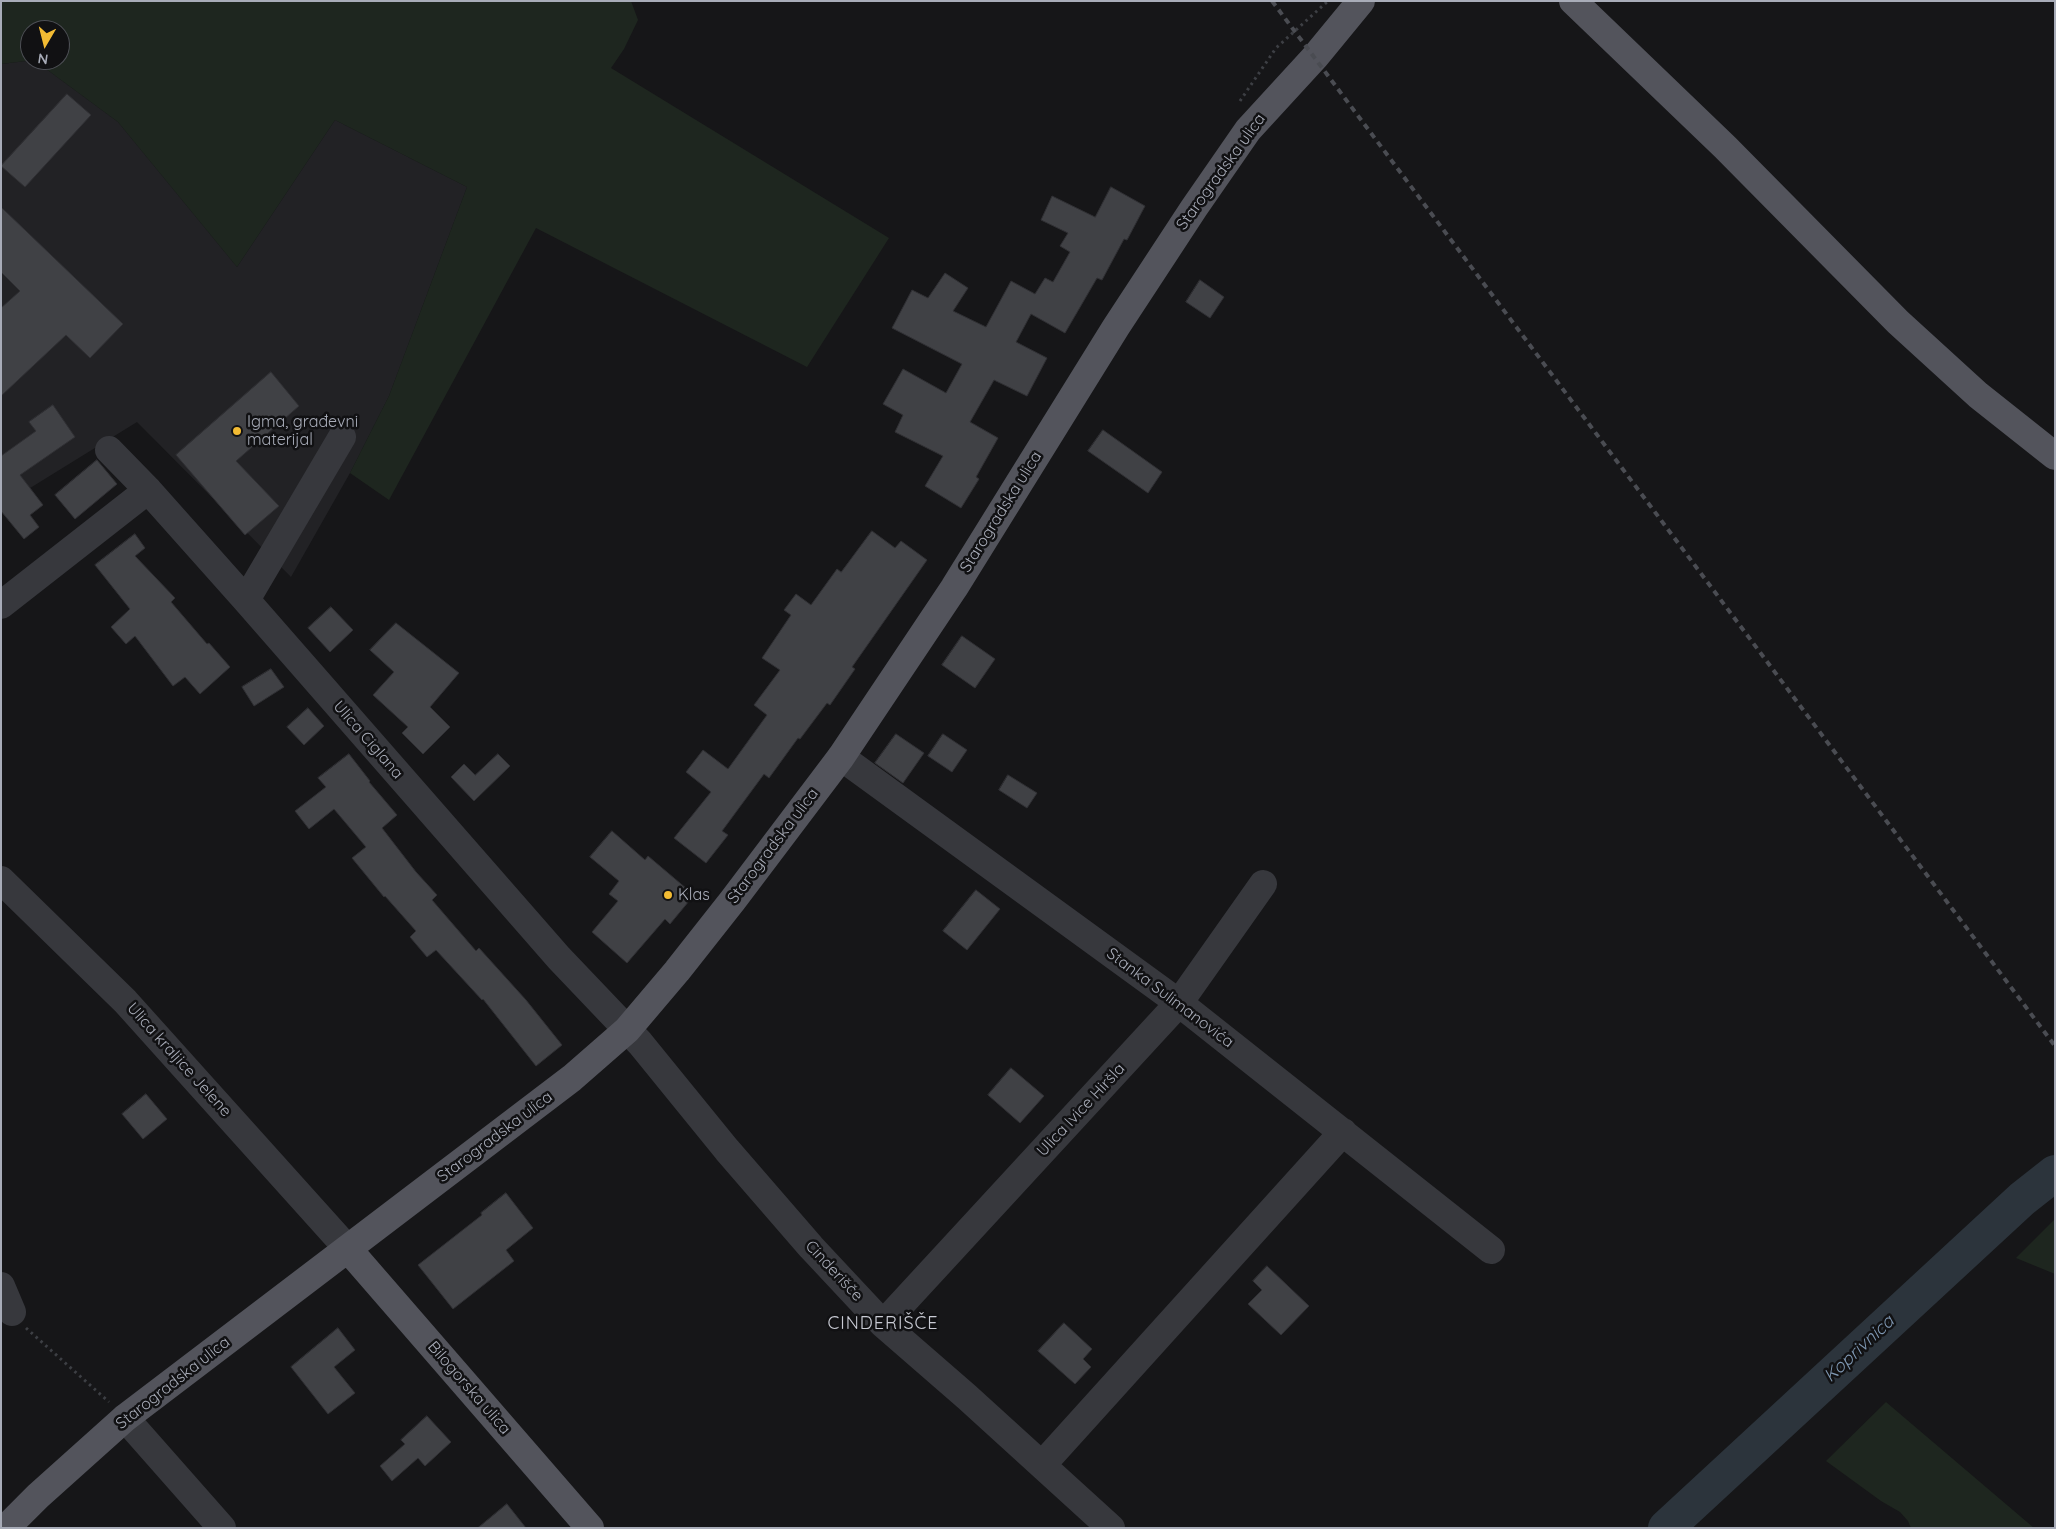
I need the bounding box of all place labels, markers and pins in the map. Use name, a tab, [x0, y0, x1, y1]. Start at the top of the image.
place label: Igma, građevni materijal	[247, 412, 358, 450]
marker: Igma, građevni materijal	[231, 425, 243, 437]
place label: Klas	[678, 885, 710, 905]
marker: Klas	[662, 889, 674, 901]

